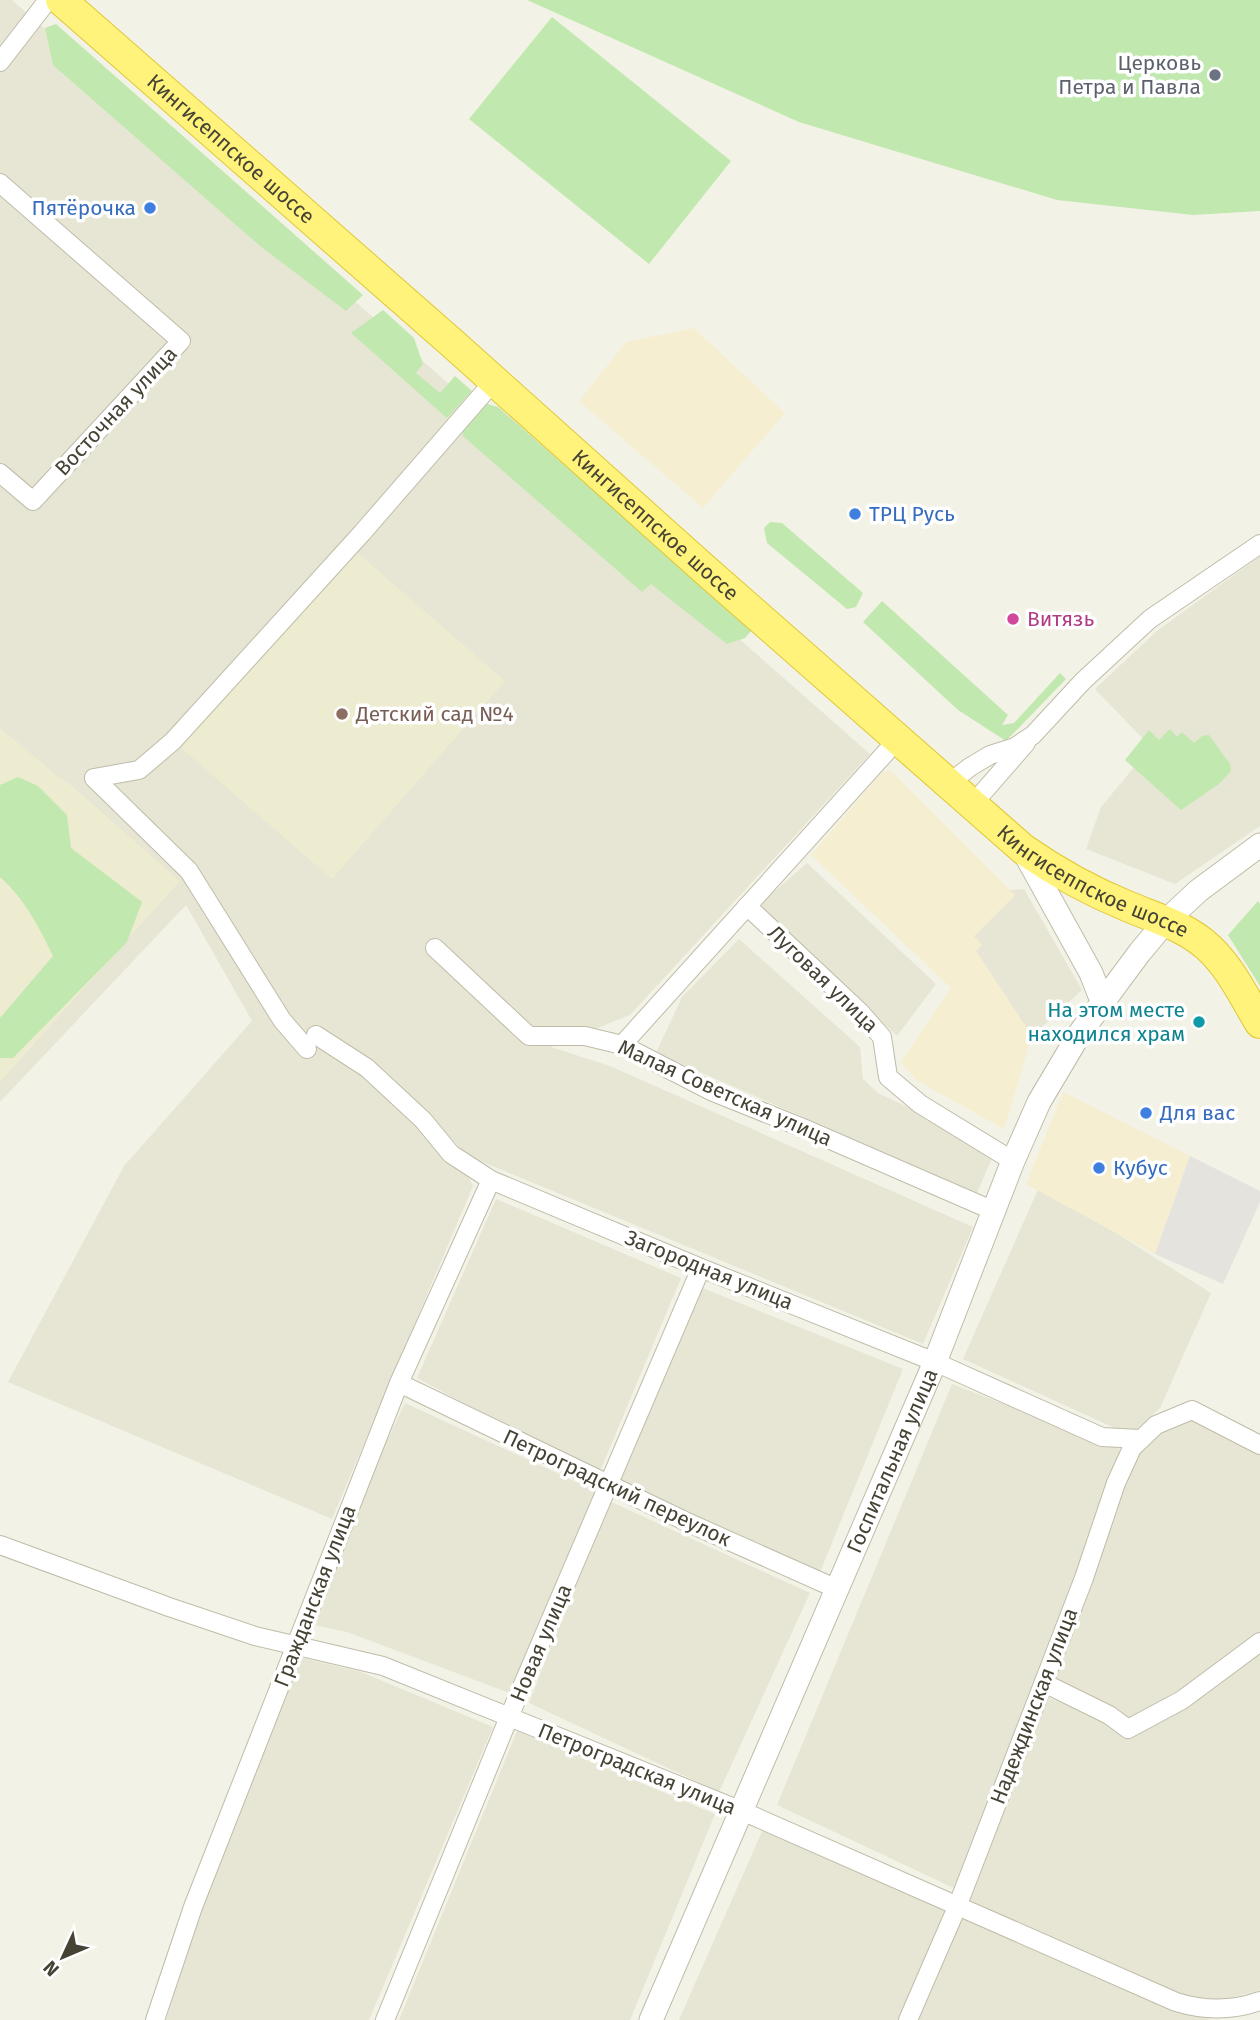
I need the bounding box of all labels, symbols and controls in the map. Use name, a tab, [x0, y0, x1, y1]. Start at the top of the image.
place label: Церковь Петра и Павла	[1058, 50, 1201, 100]
marker: Церковь Петра и Павла	[1207, 67, 1223, 83]
street label: Кингисеппское шоссе	[142, 68, 320, 230]
place label: Пятёрочка	[32, 195, 136, 221]
marker: Пятёрочка	[142, 200, 158, 216]
street label: Восточная улица	[49, 341, 183, 481]
street label: Кингисеппское шоссе	[567, 444, 744, 606]
place label: ТРЦ Русь	[869, 501, 955, 527]
marker: ТРЦ Русь	[847, 506, 863, 522]
place label: Витязь	[1027, 606, 1094, 632]
marker: Витязь	[1005, 611, 1021, 627]
place label: Детский сад №4	[355, 701, 514, 727]
marker: Детский сад №4	[334, 706, 350, 722]
street label: Кингисеппское шоссе	[992, 819, 1193, 943]
street label: Луговая улица	[762, 920, 884, 1038]
place label: На этом месте находился храм	[1028, 997, 1185, 1047]
marker: На этом месте находился храм	[1191, 1014, 1207, 1030]
street label: Малая Советская улица	[614, 1034, 836, 1152]
place label: Для вас	[1159, 1100, 1235, 1126]
marker: Для вас	[1138, 1105, 1154, 1121]
place label: Кубус	[1113, 1155, 1168, 1181]
marker: Кубус	[1091, 1160, 1107, 1176]
street label: Загородная улица	[621, 1224, 797, 1316]
street label: Госпитальная улица	[841, 1365, 944, 1557]
street label: Петроградский переулок	[499, 1424, 735, 1552]
street label: Гражданская улица	[268, 1501, 362, 1691]
street label: Новая улица	[505, 1580, 577, 1706]
street label: Надеждинская улица	[985, 1604, 1083, 1808]
street label: Петроградская улица	[534, 1717, 740, 1821]
north arrow	[28, 1922, 98, 1992]
text: N	[38, 1956, 64, 1981]

